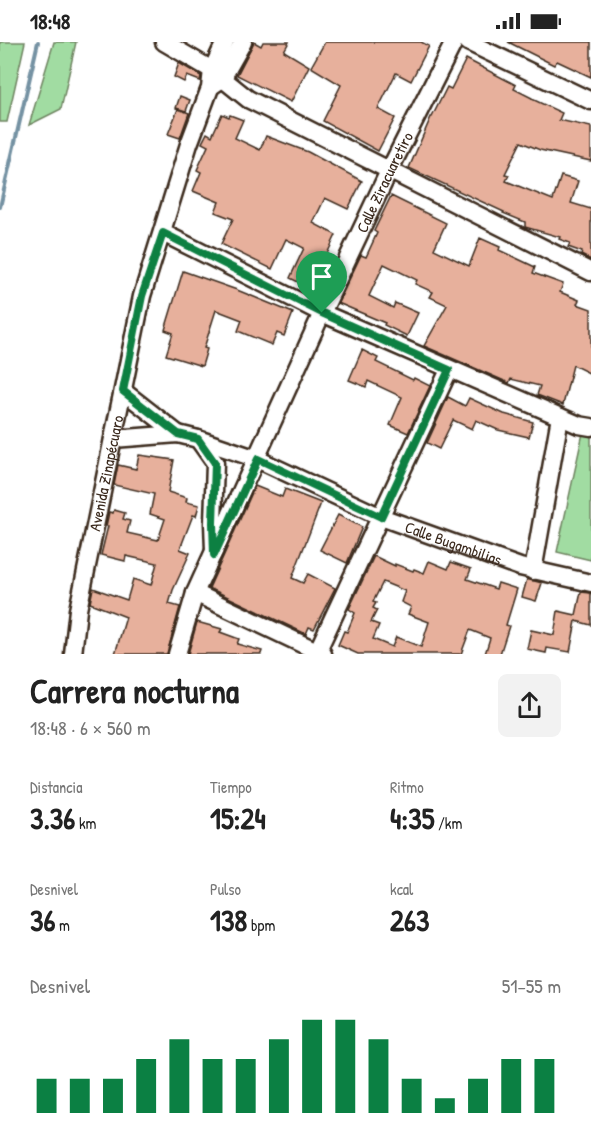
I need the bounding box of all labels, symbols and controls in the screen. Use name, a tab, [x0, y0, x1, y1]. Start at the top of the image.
text: 18:48	[30, 6, 70, 36]
street label: Calle Ziracuaretiro	[351, 127, 418, 236]
pin	[296, 251, 347, 313]
icon: arrive	[305, 260, 338, 293]
street label: Avenida Zinapécuaro	[83, 413, 129, 533]
street label: Calle Bugambilias	[402, 516, 505, 571]
text: Carrera nocturna	[30, 669, 239, 713]
button: share	[498, 674, 561, 737]
text: 18:48 · 6 × 560 m	[30, 714, 151, 741]
text: Distancia	[30, 776, 82, 798]
text: Tiempo	[210, 776, 252, 798]
text: Ritmo	[390, 776, 424, 798]
text: 3.36	[30, 798, 75, 838]
text: 15:24	[210, 798, 266, 838]
text: 4:35	[390, 798, 434, 838]
text: km	[75, 812, 96, 834]
text: /km	[434, 812, 462, 834]
text: Desnivel	[30, 878, 78, 900]
text: Pulso	[210, 878, 241, 900]
text: kcal	[390, 878, 413, 900]
text: 36	[30, 900, 55, 940]
text: 138	[210, 900, 247, 940]
text: 263	[390, 900, 429, 940]
text: m	[55, 914, 70, 936]
text: bpm	[247, 914, 275, 936]
text: Desnivel	[30, 972, 90, 999]
text: 51–55 m	[502, 972, 561, 999]

